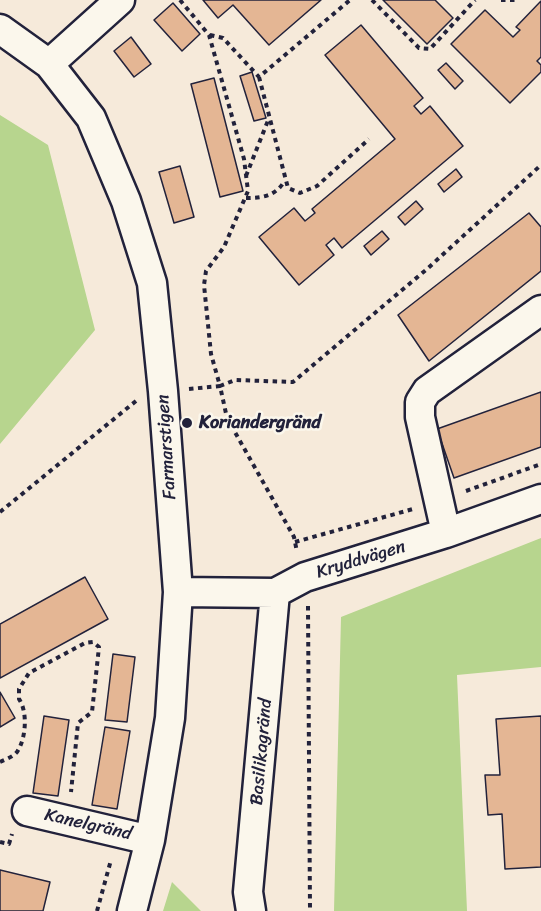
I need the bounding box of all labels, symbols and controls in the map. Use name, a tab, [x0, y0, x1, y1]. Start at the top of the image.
street label: Farmarstigen	[153, 394, 181, 500]
place label: Koriandergränd	[199, 412, 321, 434]
marker: Koriandergränd	[180, 416, 194, 430]
street label: Kryddvägen	[314, 536, 408, 584]
street label: Basilikagränd	[247, 698, 277, 806]
street label: Kanelgränd	[42, 804, 134, 846]

